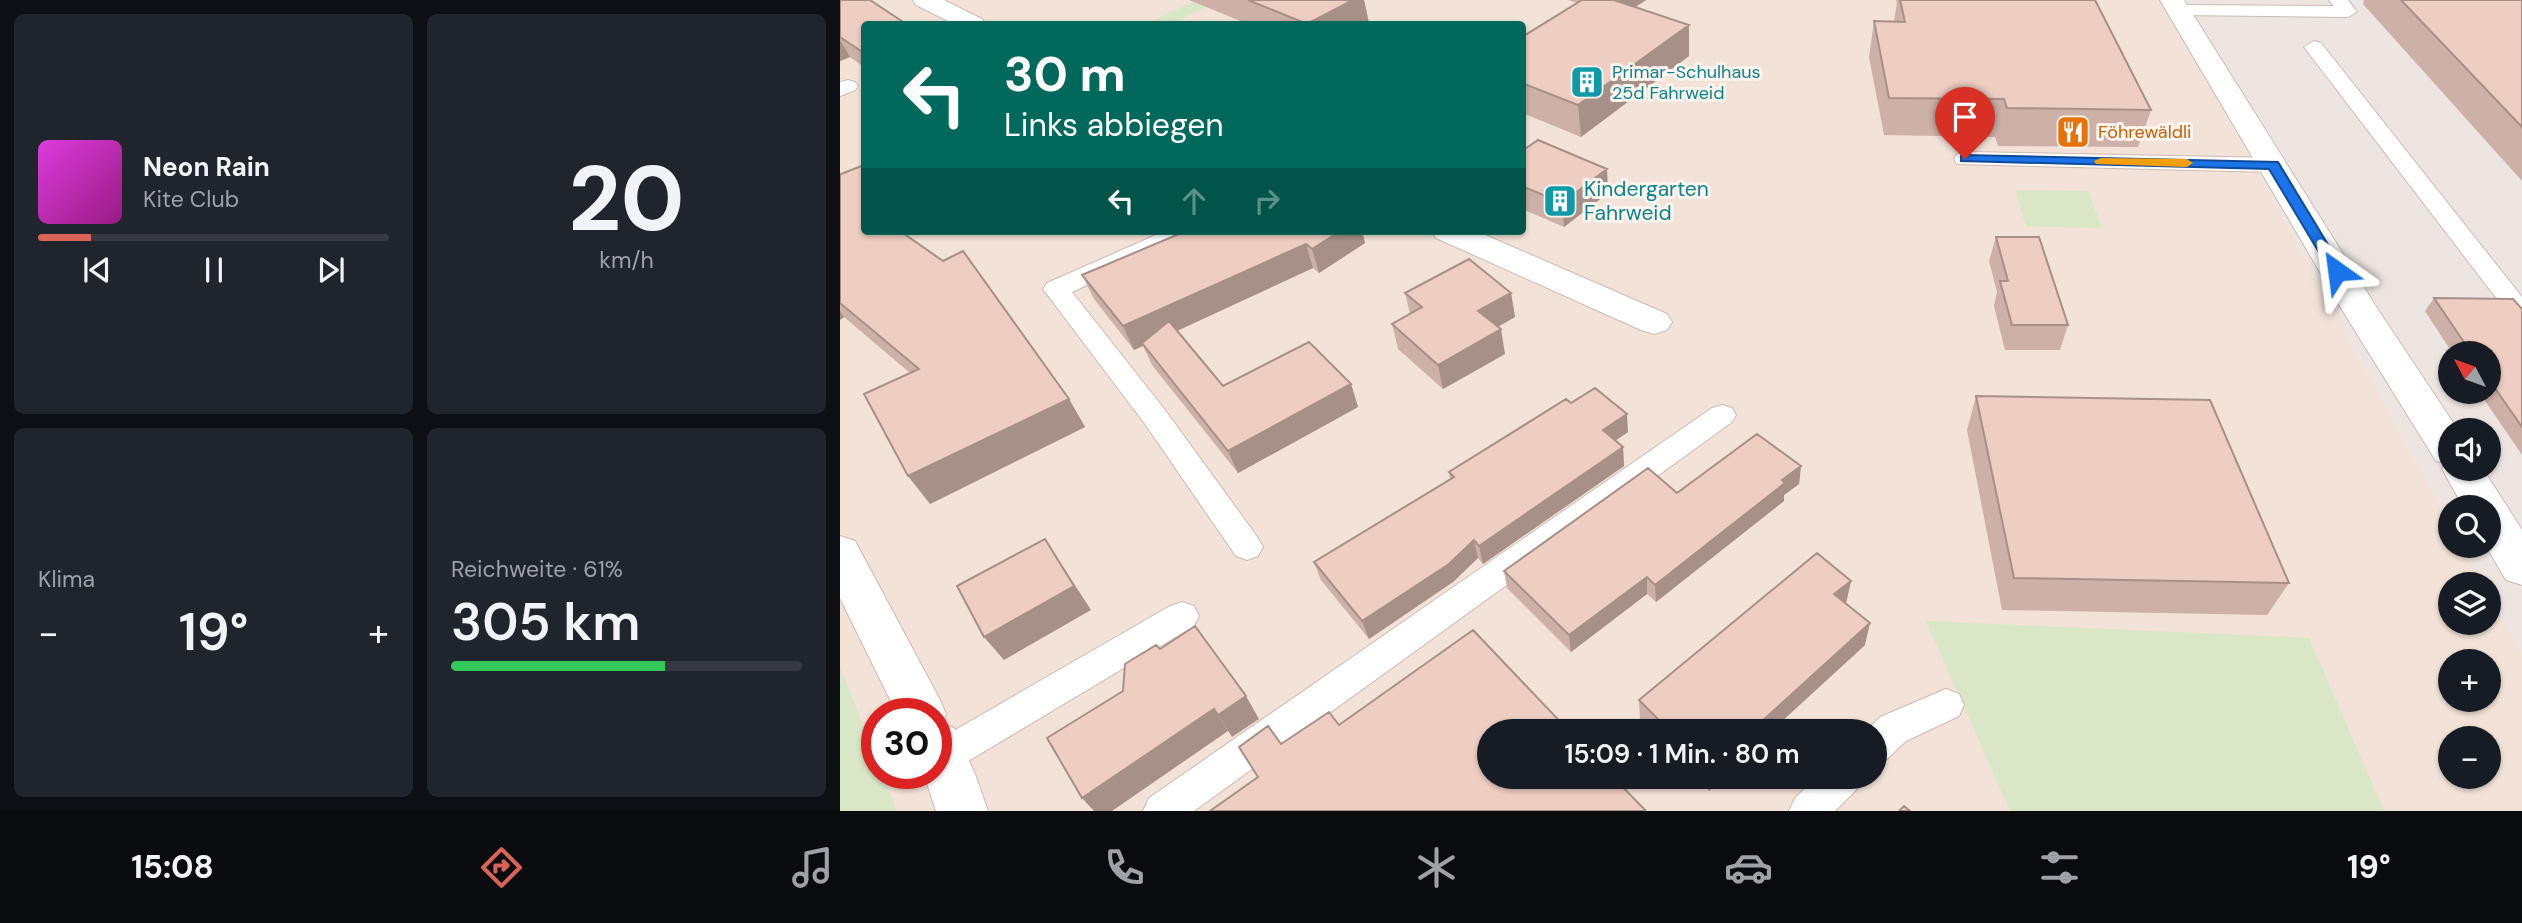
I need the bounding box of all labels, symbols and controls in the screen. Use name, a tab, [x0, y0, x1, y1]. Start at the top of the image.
text: 30 m	[1004, 42, 1126, 106]
icon: left	[889, 49, 980, 140]
place label: Primar-Schulhaus 25d Fahrweid	[1612, 60, 1761, 105]
building icon: Primar-Schulhaus 25d Fahrweid	[1568, 63, 1606, 101]
pin	[1935, 87, 1995, 159]
icon: arrive	[1946, 98, 1984, 136]
text: Links abbiegen	[1004, 104, 1224, 146]
restaurant icon: Föhrewäldli	[2054, 113, 2092, 151]
place label: Föhrewäldli	[2098, 120, 2191, 144]
text: 20	[568, 140, 685, 258]
text: Neon Rain	[143, 150, 270, 184]
place label: Kindergarten Fahrweid	[1584, 175, 1709, 227]
icon: left	[1102, 182, 1140, 220]
icon: ahead	[1175, 182, 1213, 220]
icon: right	[1248, 182, 1286, 220]
building icon: Kindergarten Fahrweid	[1541, 182, 1579, 220]
text: Kite Club	[143, 184, 239, 214]
position arrow	[2300, 234, 2374, 308]
text: km/h	[599, 245, 654, 275]
icon: previous	[78, 251, 116, 289]
icon: pause	[195, 251, 233, 289]
icon: next	[312, 251, 350, 289]
north arrow	[2438, 341, 2501, 404]
map controls	[2438, 341, 2501, 789]
button: sound	[2438, 418, 2501, 481]
button: search	[2438, 495, 2501, 558]
text: Reichweite · 61%	[451, 554, 623, 584]
text: Klima	[38, 564, 95, 594]
button: layers	[2438, 572, 2501, 635]
text: 305 km	[451, 588, 640, 656]
text: 19°	[179, 598, 248, 666]
text: −	[38, 608, 59, 658]
text: +	[368, 608, 389, 658]
button: +	[2438, 649, 2501, 712]
speed limit sign: 30	[861, 698, 952, 789]
button: −	[2438, 726, 2501, 789]
text: 15:09 · 1 Min. · 80 m	[1564, 737, 1800, 771]
icon: directions	[477, 843, 526, 892]
icon: music	[788, 843, 837, 892]
icon: phone	[1100, 843, 1149, 892]
icon: climate	[1412, 843, 1461, 892]
icon: car	[1724, 843, 1773, 892]
icon: filters	[2035, 843, 2084, 892]
text: 15:08	[131, 846, 214, 888]
text: 19°	[2347, 846, 2391, 888]

